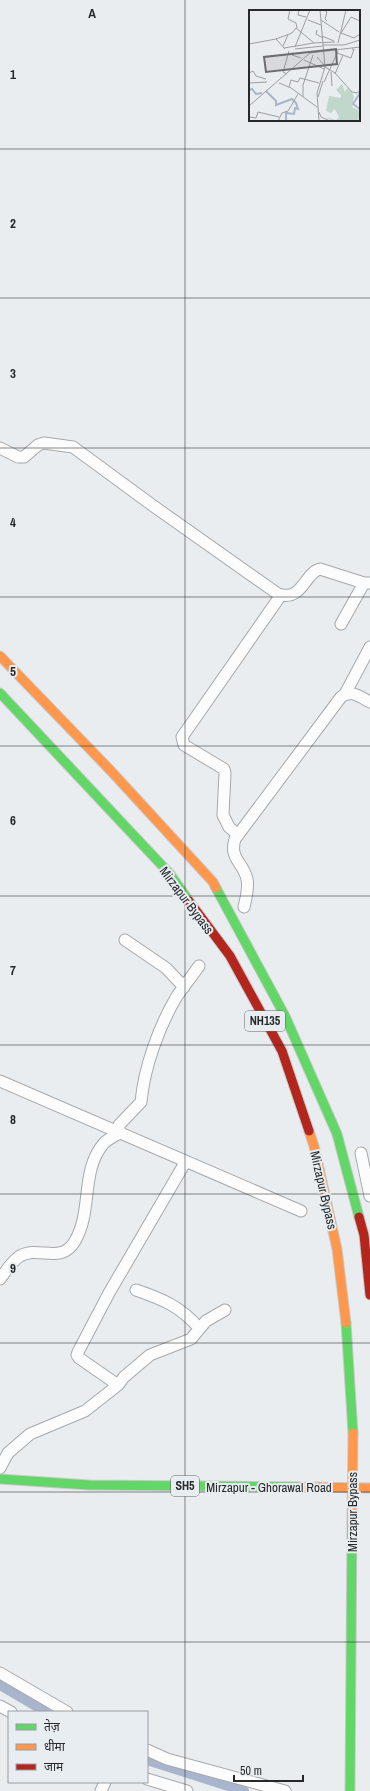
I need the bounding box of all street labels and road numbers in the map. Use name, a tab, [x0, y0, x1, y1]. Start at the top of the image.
street label: Mirzapur Bypass	[156, 863, 217, 937]
road number: NH135	[245, 1011, 285, 1031]
street label: Mirzapur Bypass	[306, 1149, 341, 1231]
street label: Mirzapur Bypass	[344, 1472, 361, 1552]
road number: SH5	[171, 1476, 199, 1496]
street label: Mirzapur - Ghorawal Road	[206, 1479, 332, 1496]

